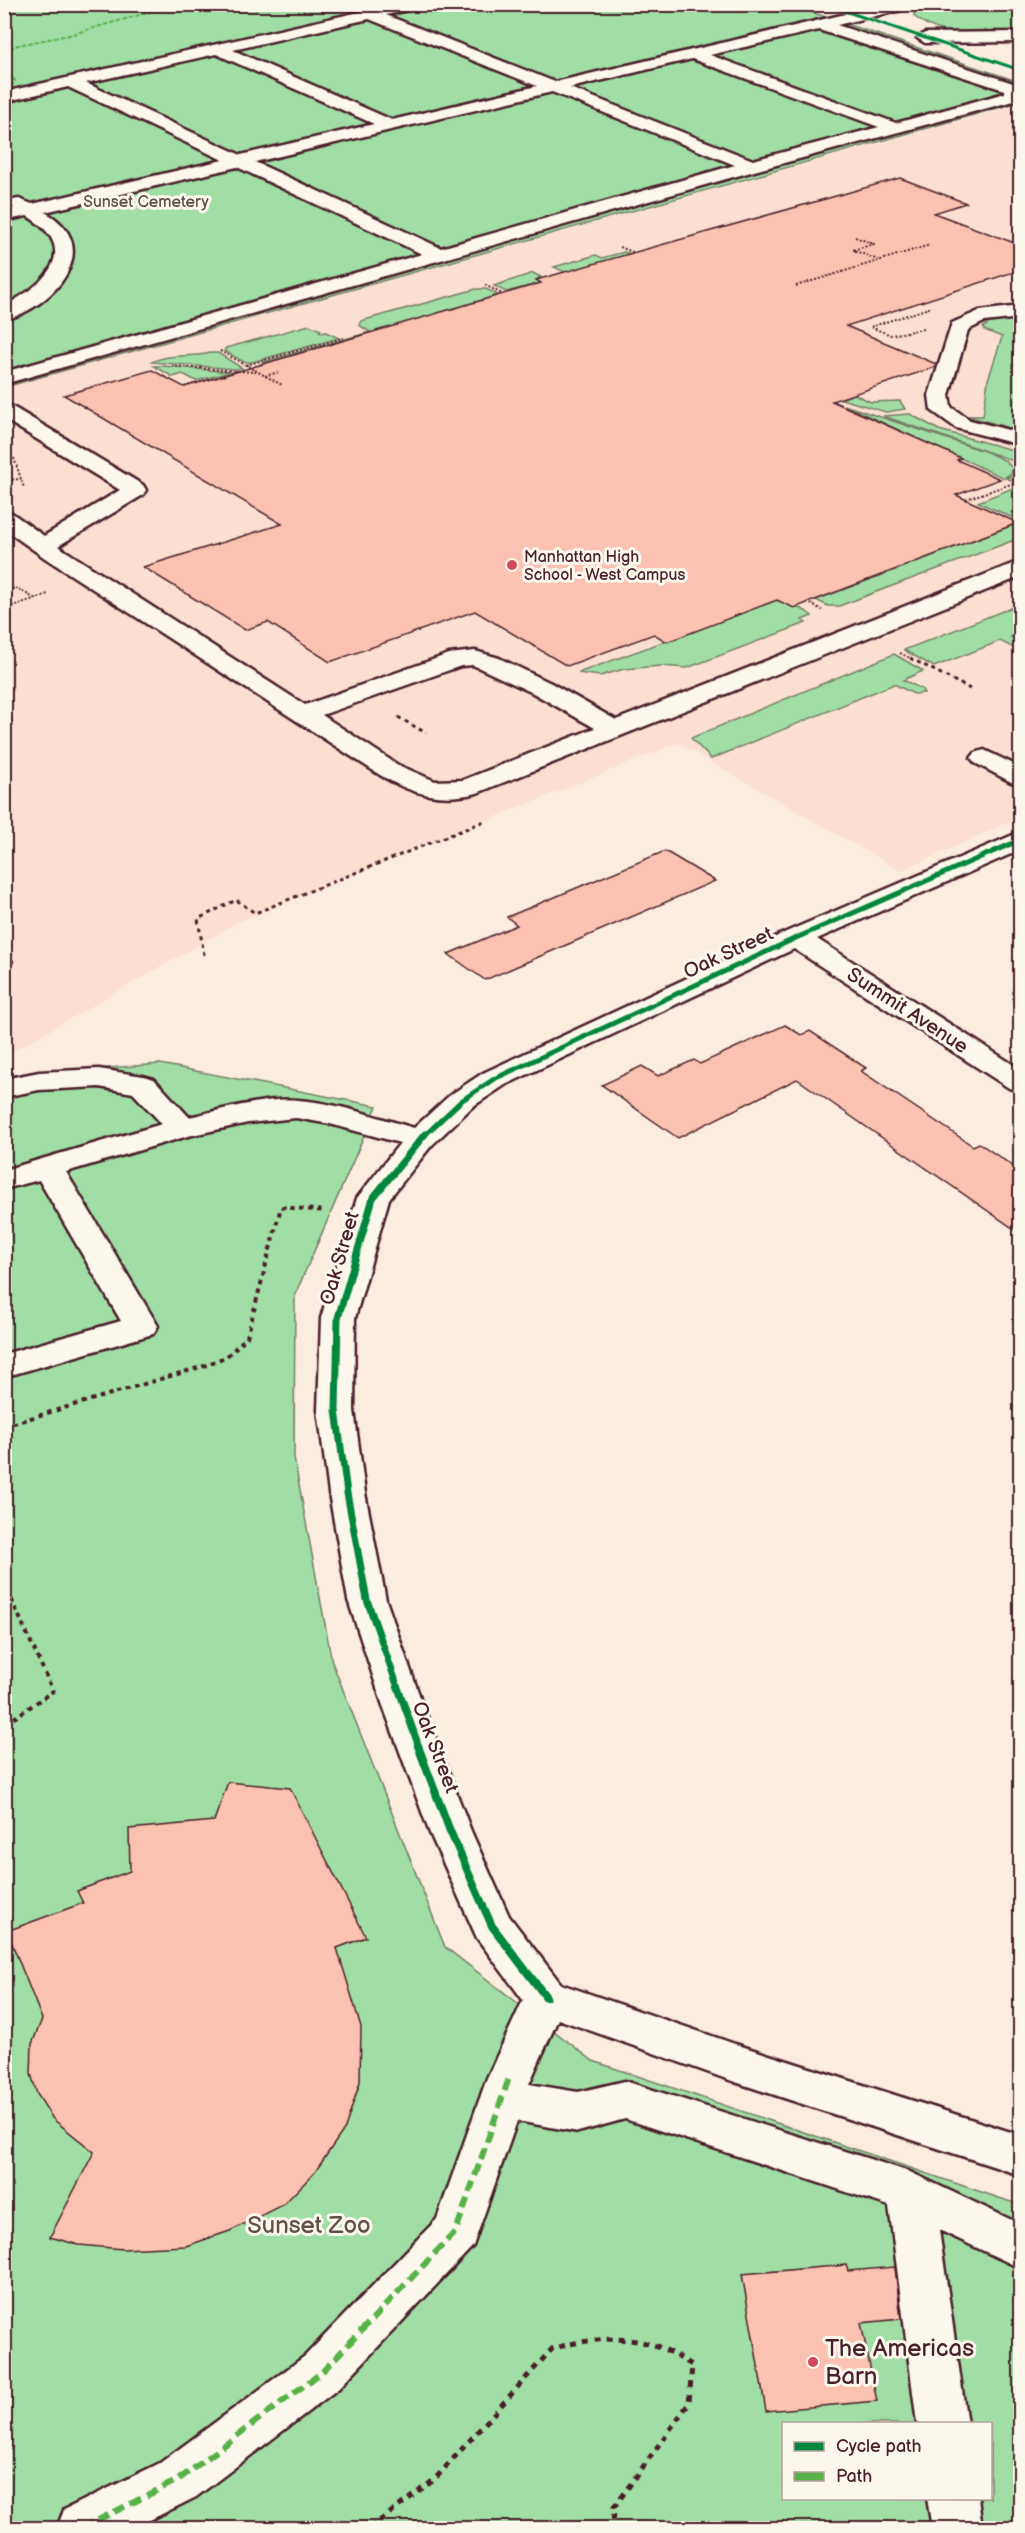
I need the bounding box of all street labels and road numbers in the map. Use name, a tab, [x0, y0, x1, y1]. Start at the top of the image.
street label: Oak Street	[680, 922, 777, 984]
street label: Summit Avenue	[842, 963, 973, 1059]
street label: Oak Street	[315, 1209, 365, 1308]
street label: Oak Street	[407, 1698, 463, 1796]

